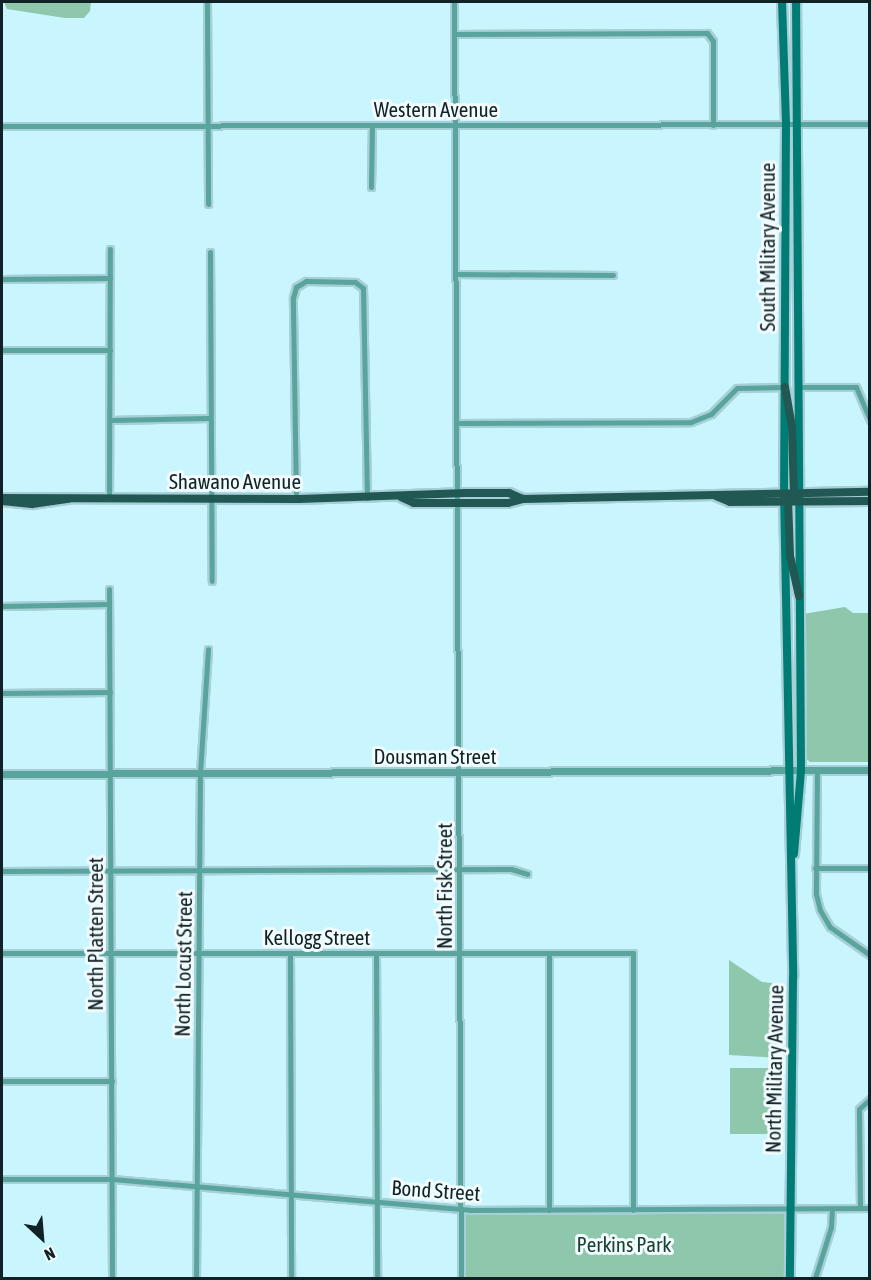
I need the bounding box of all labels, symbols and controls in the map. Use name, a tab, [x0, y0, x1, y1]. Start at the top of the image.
street label: Western Avenue	[374, 96, 498, 122]
street label: South Military Avenue	[754, 163, 780, 331]
street label: Shawano Avenue	[169, 468, 301, 494]
street label: Dousman Street	[373, 743, 497, 769]
street label: North Fisk Street	[431, 823, 457, 949]
street label: North Platten Street	[82, 857, 108, 1011]
street label: North Locust Street	[169, 891, 197, 1037]
street label: Kellogg Street	[264, 924, 370, 950]
street label: North Military Avenue	[760, 985, 788, 1153]
street label: Bond Street	[391, 1174, 481, 1206]
north arrow	[12, 1208, 72, 1268]
park label: Perkins Park	[577, 1231, 671, 1257]
text: N	[42, 1244, 58, 1264]

